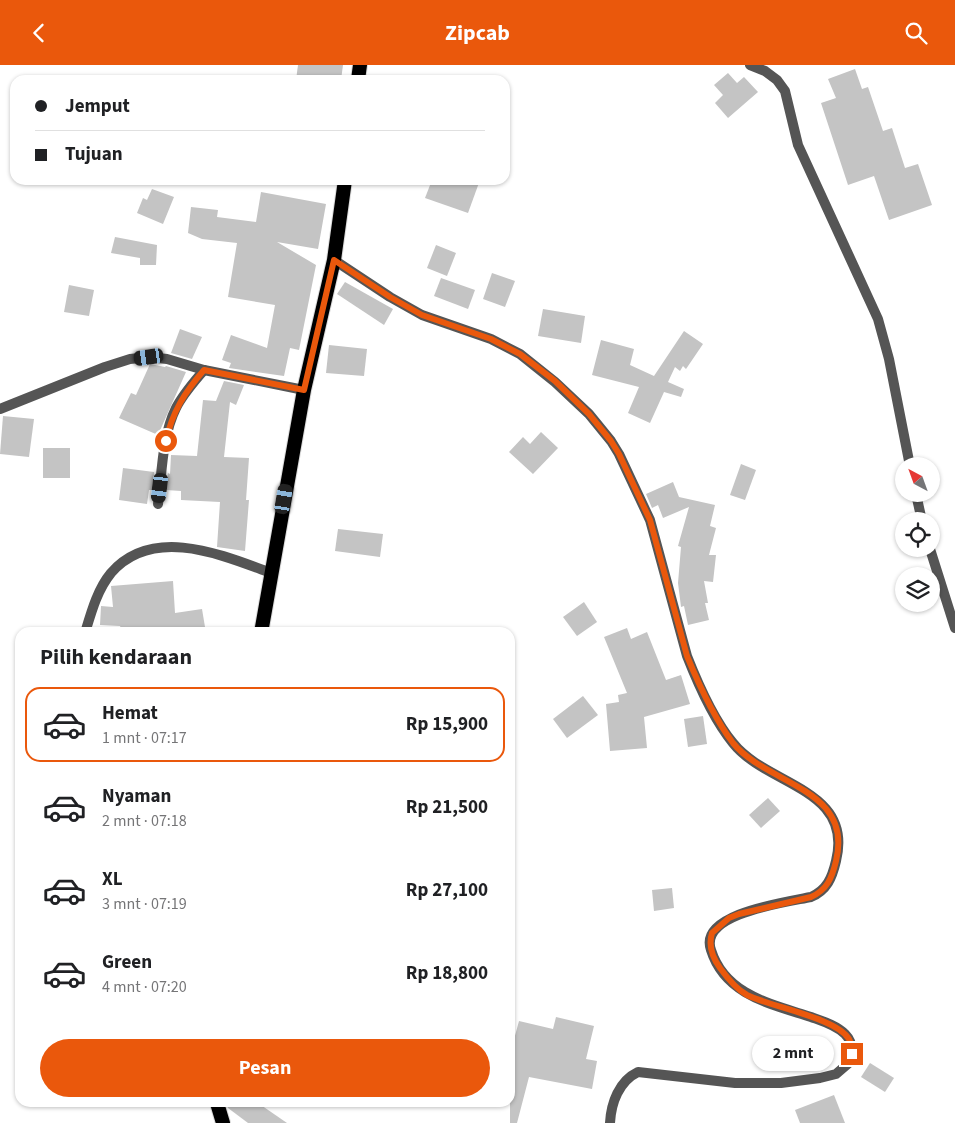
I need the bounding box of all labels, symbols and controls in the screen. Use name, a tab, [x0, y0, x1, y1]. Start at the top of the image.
text: Zipcab	[445, 17, 510, 49]
icon: back	[25, 19, 53, 47]
icon: search	[902, 19, 930, 47]
text: Jemput	[65, 93, 130, 120]
text: Tujuan	[65, 141, 123, 168]
car	[133, 347, 164, 367]
route start	[155, 430, 177, 452]
north arrow	[895, 457, 940, 503]
map controls	[895, 457, 940, 612]
car	[150, 472, 169, 504]
car	[274, 483, 293, 515]
button: locate	[895, 512, 940, 557]
button: layers	[895, 567, 940, 612]
text: Pilih kendaraan	[40, 641, 192, 673]
text: Hemat	[102, 700, 158, 727]
icon: car	[42, 702, 87, 747]
text: Rp 15,900	[406, 711, 488, 738]
text: 1 mnt · 07:17	[102, 727, 187, 749]
text: Nyaman	[102, 783, 171, 810]
icon: car	[42, 785, 87, 830]
text: Rp 21,500	[406, 794, 488, 821]
text: 2 mnt · 07:18	[102, 810, 187, 832]
text: XL	[102, 866, 123, 893]
icon: car	[42, 868, 87, 913]
text: Rp 27,100	[406, 877, 488, 904]
text: 3 mnt · 07:19	[102, 893, 187, 915]
text: Green	[102, 949, 152, 976]
icon: car	[42, 951, 87, 996]
text: Rp 18,800	[406, 960, 488, 987]
text: 4 mnt · 07:20	[102, 976, 187, 998]
callout: 2 mnt	[752, 1037, 834, 1071]
button: Pesan	[40, 1039, 490, 1097]
text: 2 mnt	[773, 1042, 813, 1064]
route end	[841, 1043, 863, 1065]

